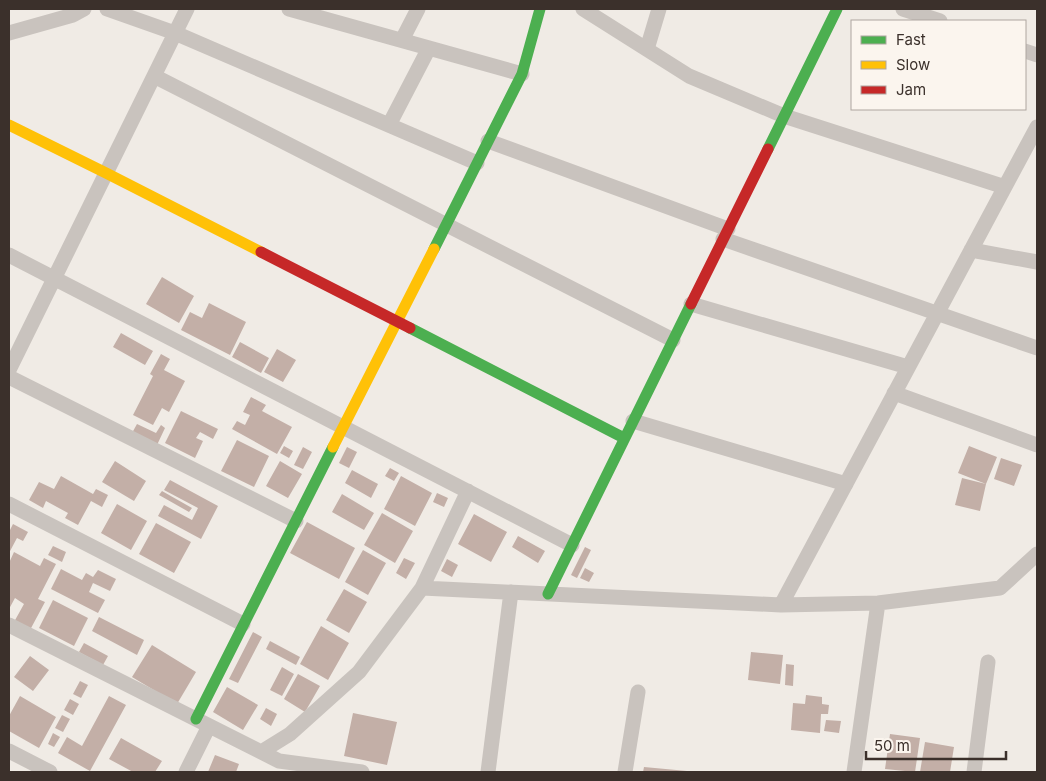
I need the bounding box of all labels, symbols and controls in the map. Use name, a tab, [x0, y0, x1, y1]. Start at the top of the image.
legend	[851, 20, 1026, 110]
text: Fast	[896, 30, 926, 49]
text: Slow	[896, 55, 930, 74]
text: Jam	[896, 80, 926, 99]
scale bar	[866, 728, 1006, 760]
text: 50 m	[874, 736, 910, 755]

